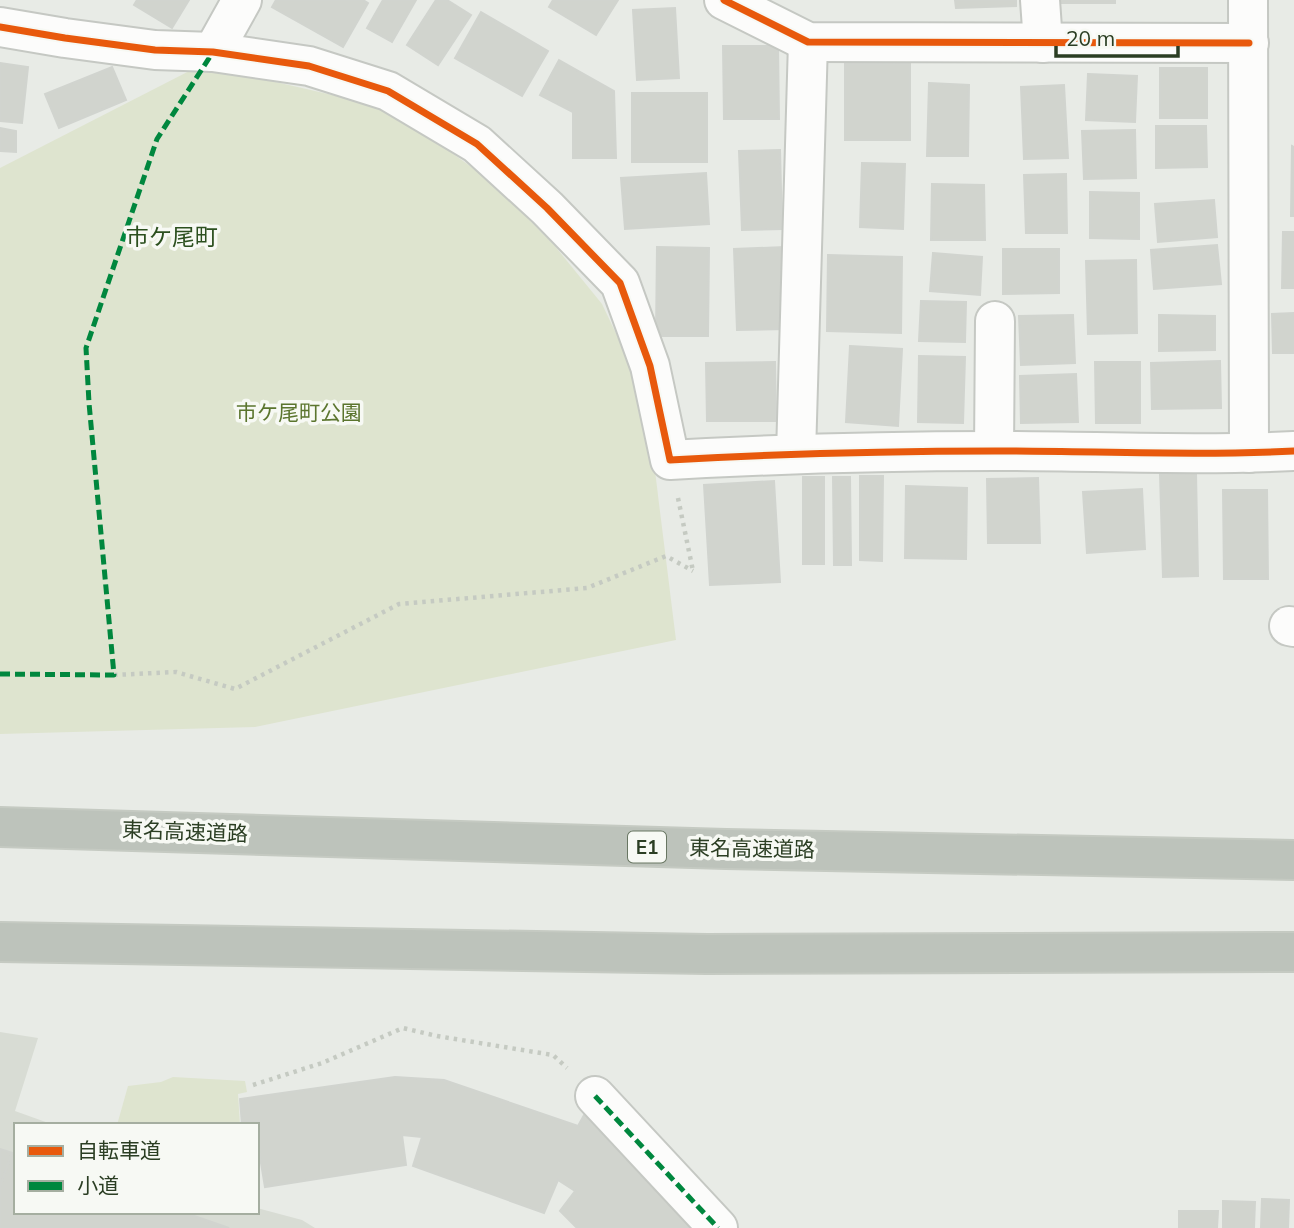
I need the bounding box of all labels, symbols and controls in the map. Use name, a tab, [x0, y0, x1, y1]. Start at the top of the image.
scale bar	[1056, 14, 1178, 58]
text: 20 m	[1066, 25, 1115, 51]
district label: 市ケ尾町	[126, 222, 218, 251]
park label: 市ケ尾町公園	[236, 399, 362, 425]
street label: 東名高速道路	[122, 816, 248, 846]
road number: E1	[628, 832, 666, 862]
street label: 東名高速道路	[689, 834, 815, 862]
legend	[14, 1123, 259, 1214]
text: 自転車道	[77, 1137, 161, 1163]
text: 小道	[77, 1172, 119, 1198]

